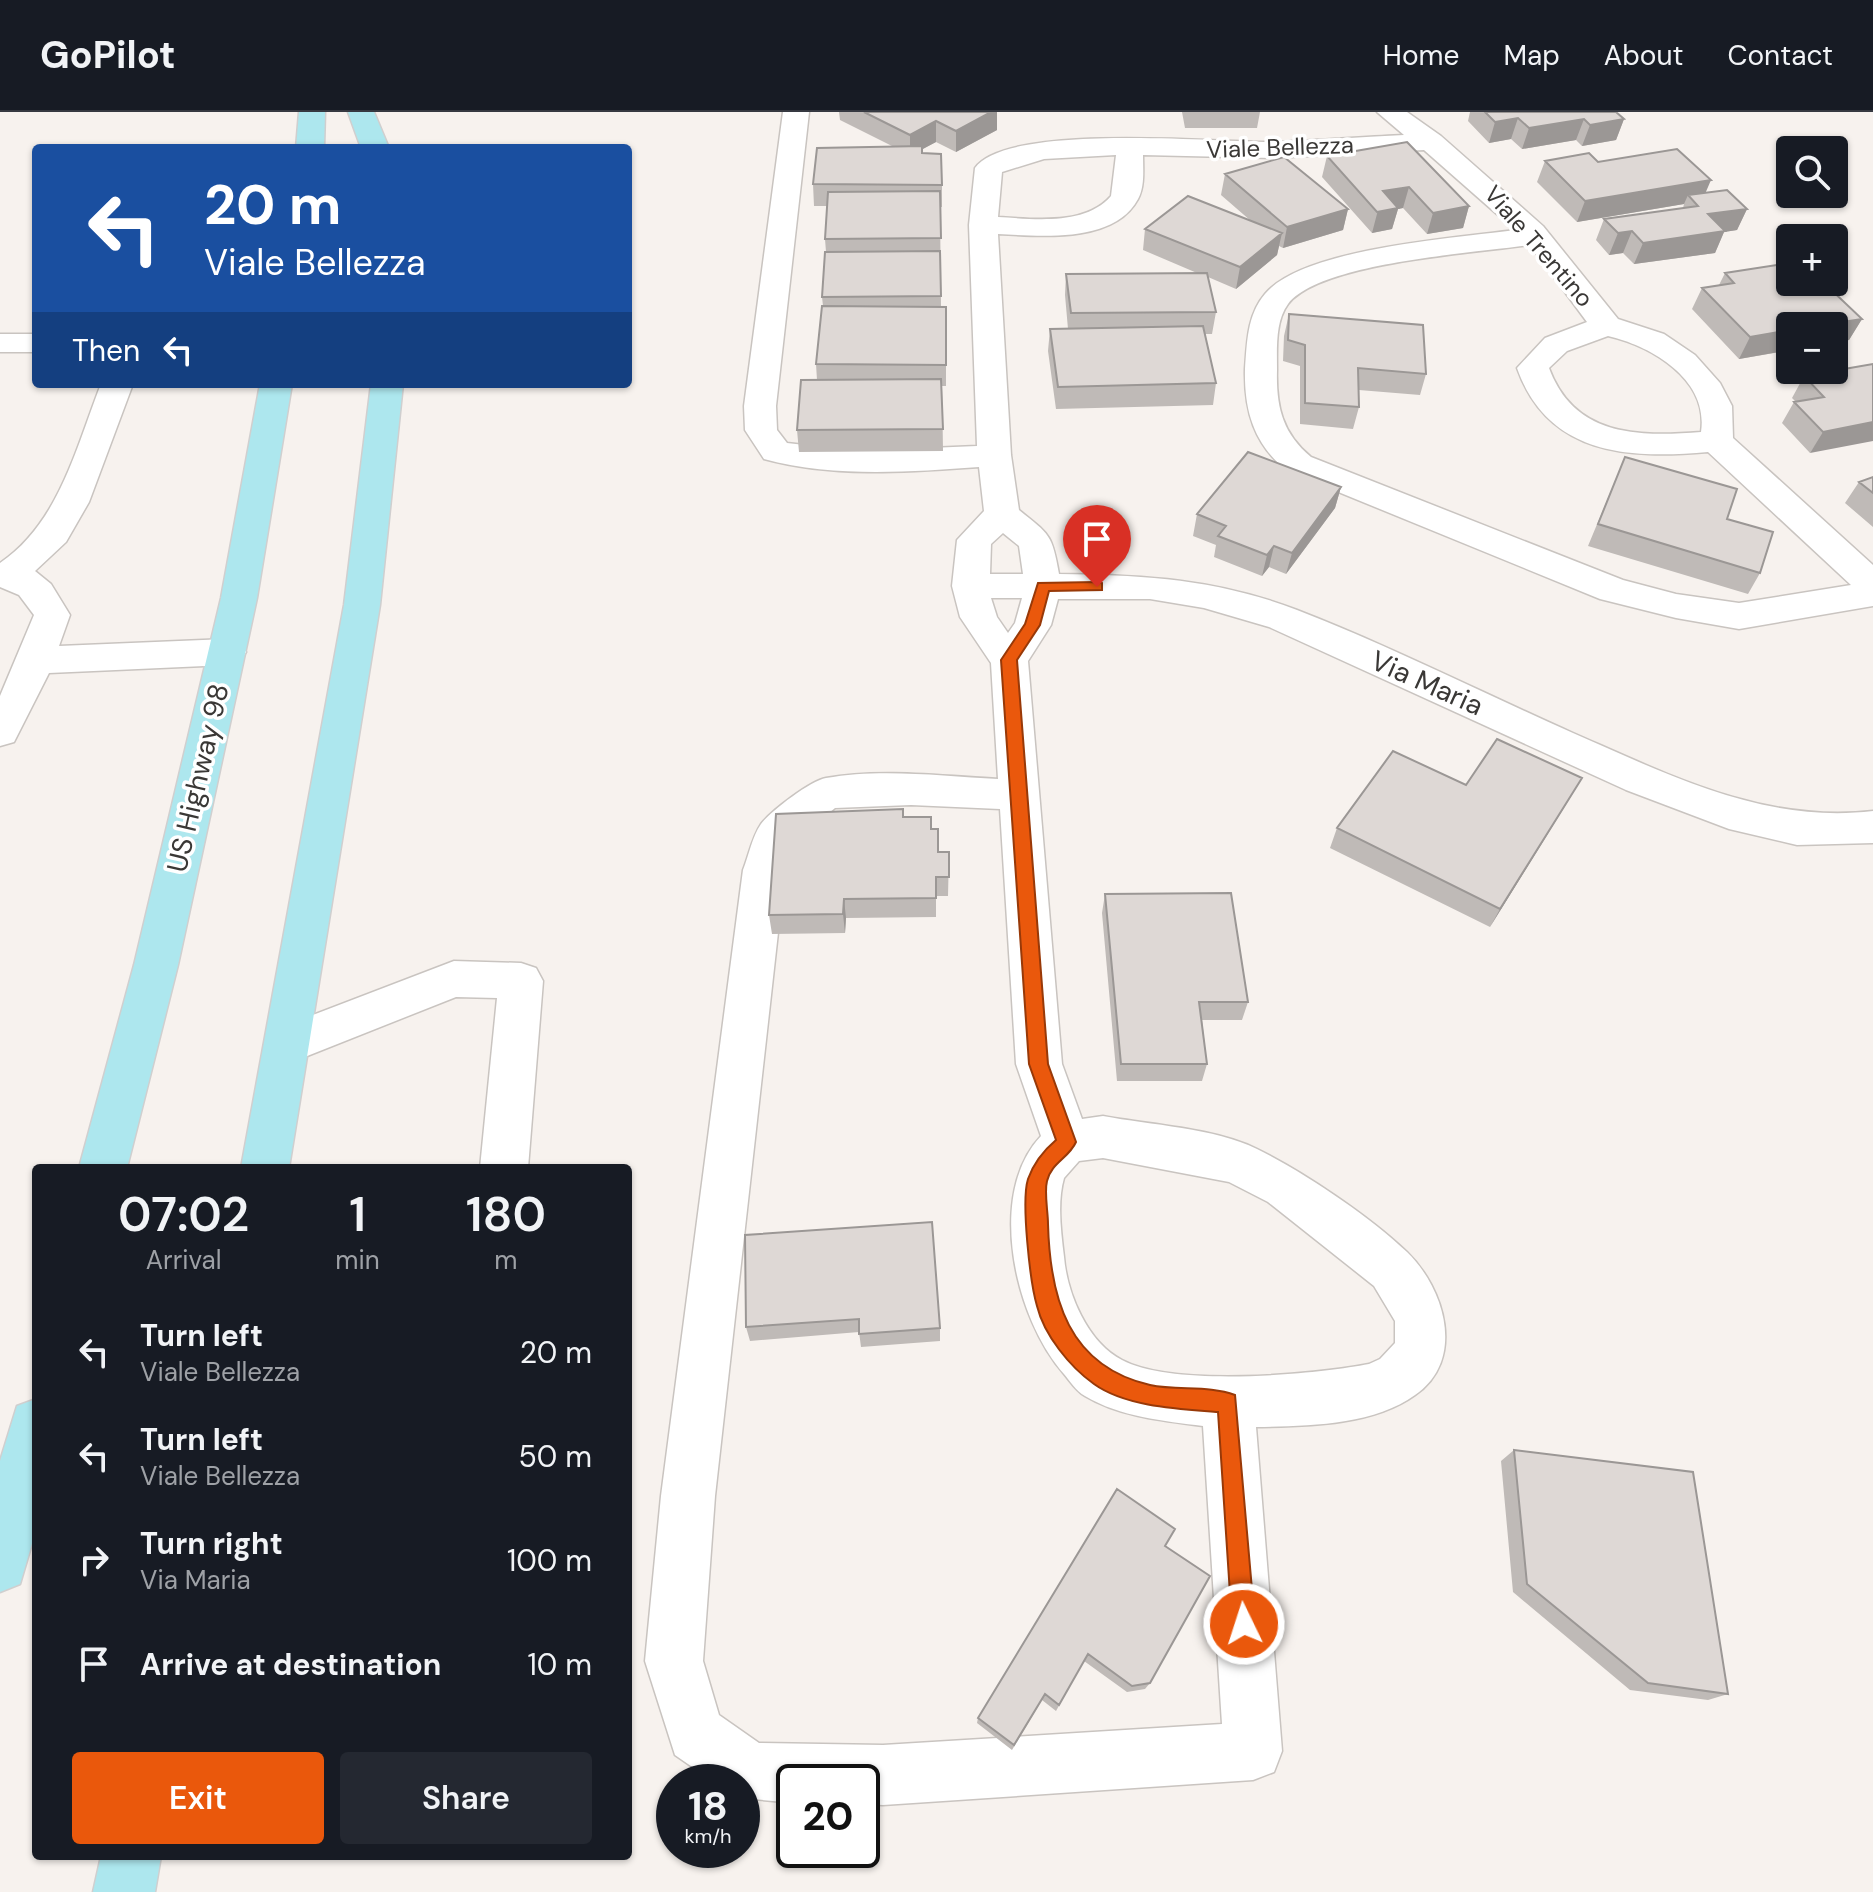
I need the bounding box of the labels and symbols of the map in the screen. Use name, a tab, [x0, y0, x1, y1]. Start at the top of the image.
street label: Viale Bellezza	[1206, 129, 1354, 165]
street label: Viale Trentino	[1478, 179, 1600, 313]
pin	[1063, 505, 1131, 587]
street label: Via Maria	[1365, 642, 1489, 724]
street label: US Highway 98	[158, 680, 238, 876]
position arrow	[1202, 1582, 1286, 1666]
speed limit sign: 20	[776, 1764, 880, 1868]

